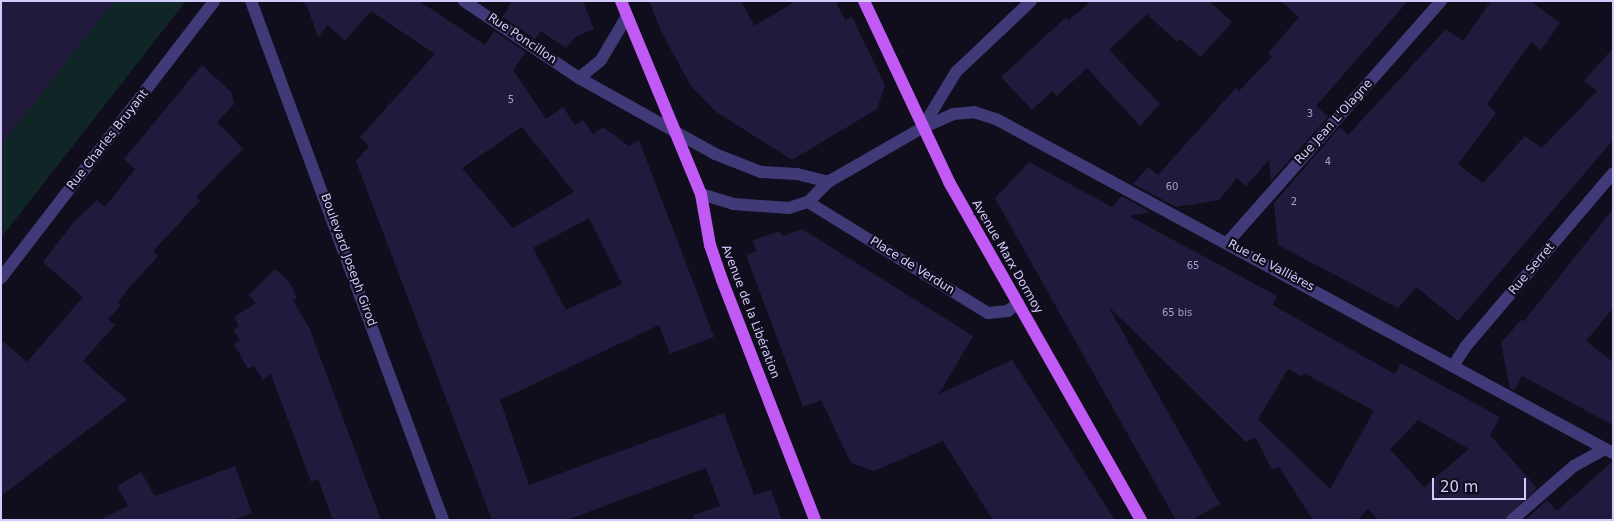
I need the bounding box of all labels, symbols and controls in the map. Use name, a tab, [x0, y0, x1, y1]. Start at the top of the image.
street label: Rue Poncillon	[485, 11, 559, 67]
street label: Rue Jean L'Olagne	[1292, 77, 1376, 167]
street label: Rue Charles Bruyant	[64, 87, 152, 193]
house number: 5	[508, 94, 514, 106]
house number: 3	[1307, 108, 1313, 120]
house number: 4	[1325, 156, 1331, 168]
house number: 60	[1166, 181, 1178, 193]
street label: Boulevard Joseph Girod	[317, 192, 379, 328]
house number: 2	[1291, 196, 1297, 208]
street label: Avenue Marx Dormoy	[968, 198, 1046, 316]
street label: Place de Verdun	[867, 234, 957, 298]
street label: Rue de Vallières	[1225, 237, 1317, 295]
street label: Rue Serret	[1506, 240, 1558, 298]
street label: Avenue de la Libération	[718, 243, 782, 381]
house number: 65	[1187, 260, 1199, 272]
house number: 65 bis	[1162, 307, 1192, 319]
scale bar	[1434, 468, 1528, 500]
text: 20 m	[1440, 478, 1478, 496]

